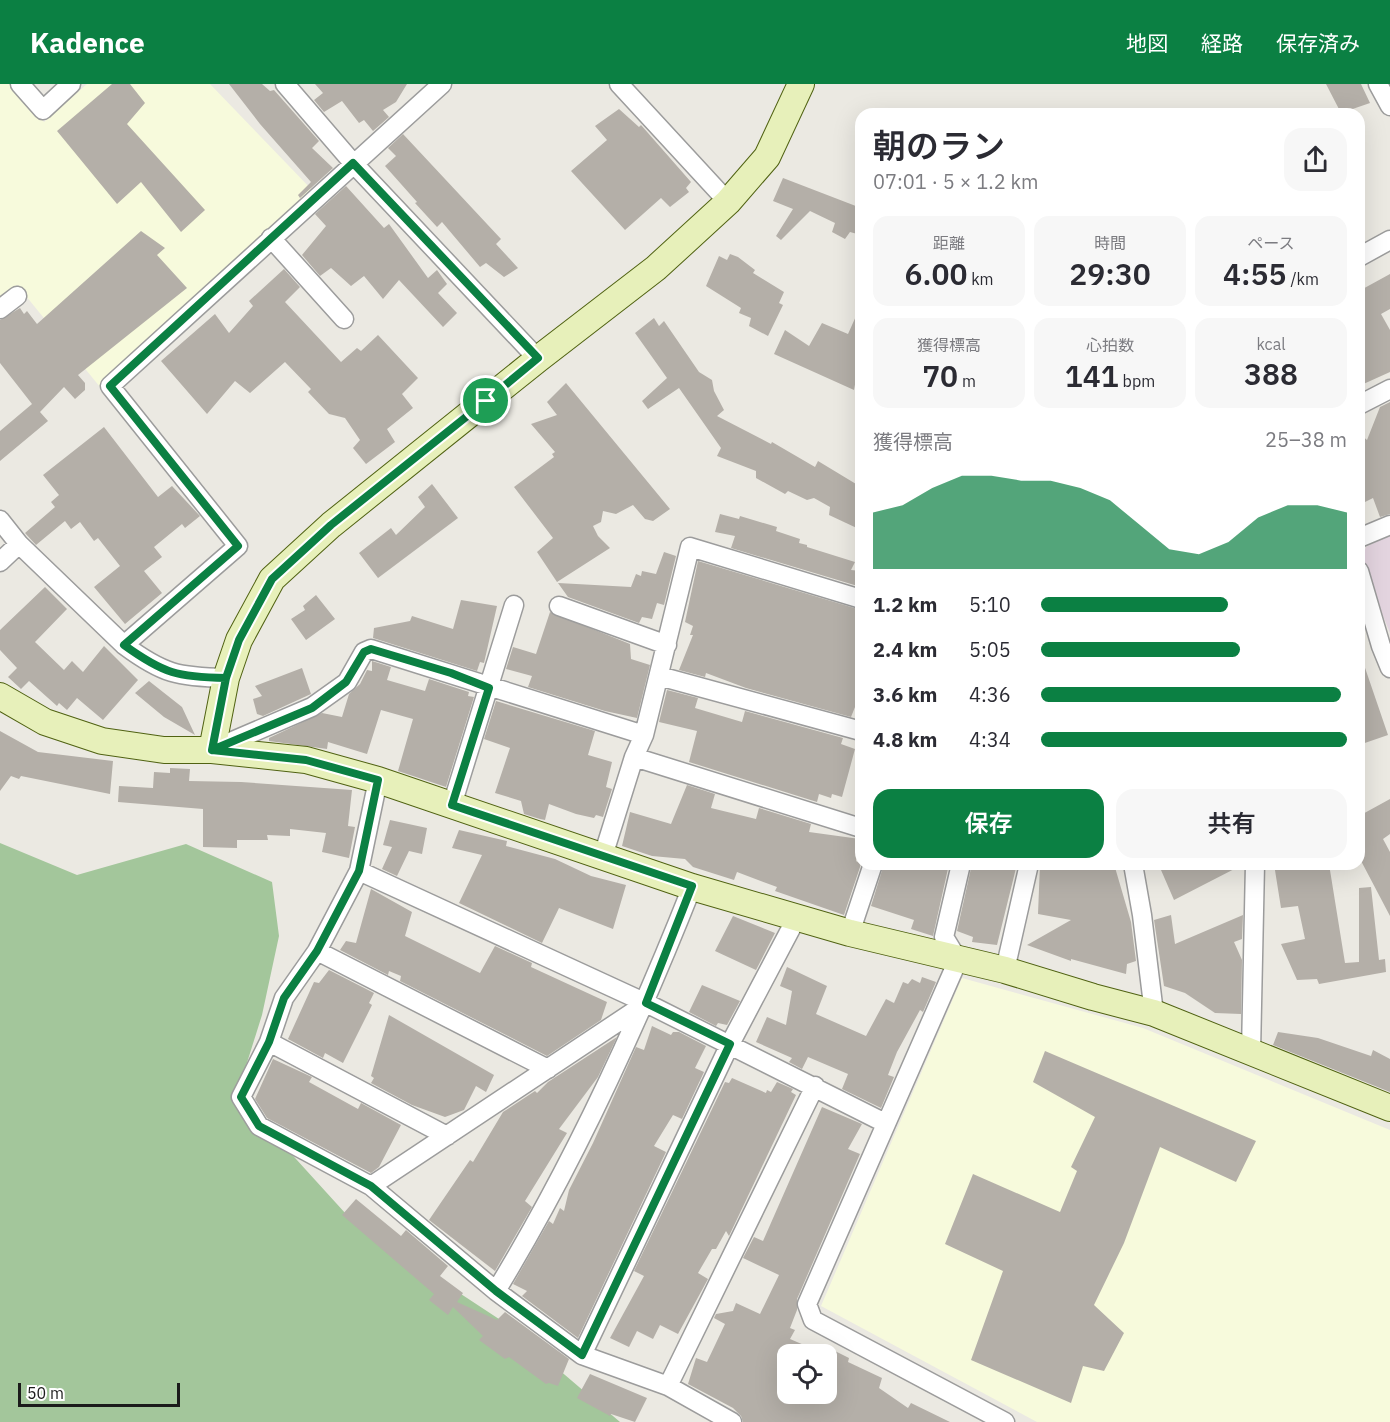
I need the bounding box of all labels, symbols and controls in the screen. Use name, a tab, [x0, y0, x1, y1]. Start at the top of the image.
text: Kadence	[30, 24, 145, 61]
text: 地図	[1126, 29, 1168, 57]
text: 経路	[1201, 29, 1243, 57]
text: 保存済み	[1276, 29, 1360, 57]
text: 朝のラン	[873, 124, 1005, 167]
button: share	[1284, 128, 1347, 191]
text: 07:01 · 5 × 1.2 km	[873, 168, 1038, 195]
text: 距離	[933, 233, 965, 253]
text: 時間	[1094, 233, 1126, 253]
text: ペース	[1247, 233, 1295, 253]
text: 6.00	[904, 254, 967, 293]
text: 29:30	[1069, 254, 1151, 293]
text: 4:55	[1223, 254, 1287, 293]
text: km	[967, 269, 994, 289]
text: /km	[1287, 269, 1319, 289]
text: kcal	[1256, 334, 1286, 354]
text: 獲得標高	[917, 335, 981, 355]
text: 心拍数	[1086, 335, 1134, 355]
text: 388	[1244, 354, 1298, 393]
text: 70	[922, 356, 958, 395]
text: 141	[1065, 356, 1119, 395]
text: m	[958, 371, 976, 391]
text: bpm	[1119, 371, 1155, 391]
pin	[460, 375, 511, 426]
icon: arrive	[469, 384, 502, 417]
text: 25–38 m	[1265, 426, 1347, 453]
text: 獲得標高	[873, 428, 953, 455]
text: 1.2 km	[873, 591, 937, 618]
text: 5:10	[969, 591, 1011, 618]
text: 2.4 km	[873, 636, 937, 663]
text: 5:05	[969, 636, 1011, 663]
text: 3.6 km	[873, 681, 937, 708]
text: 4:36	[969, 681, 1011, 708]
text: 4.8 km	[873, 726, 937, 753]
text: 4:34	[969, 726, 1011, 753]
button: 保存	[873, 789, 1104, 858]
button: 共有	[1116, 789, 1347, 858]
map controls	[777, 1344, 837, 1404]
button: locate	[777, 1344, 837, 1404]
scale bar	[18, 1380, 180, 1408]
text: 50 m	[27, 1383, 64, 1403]

